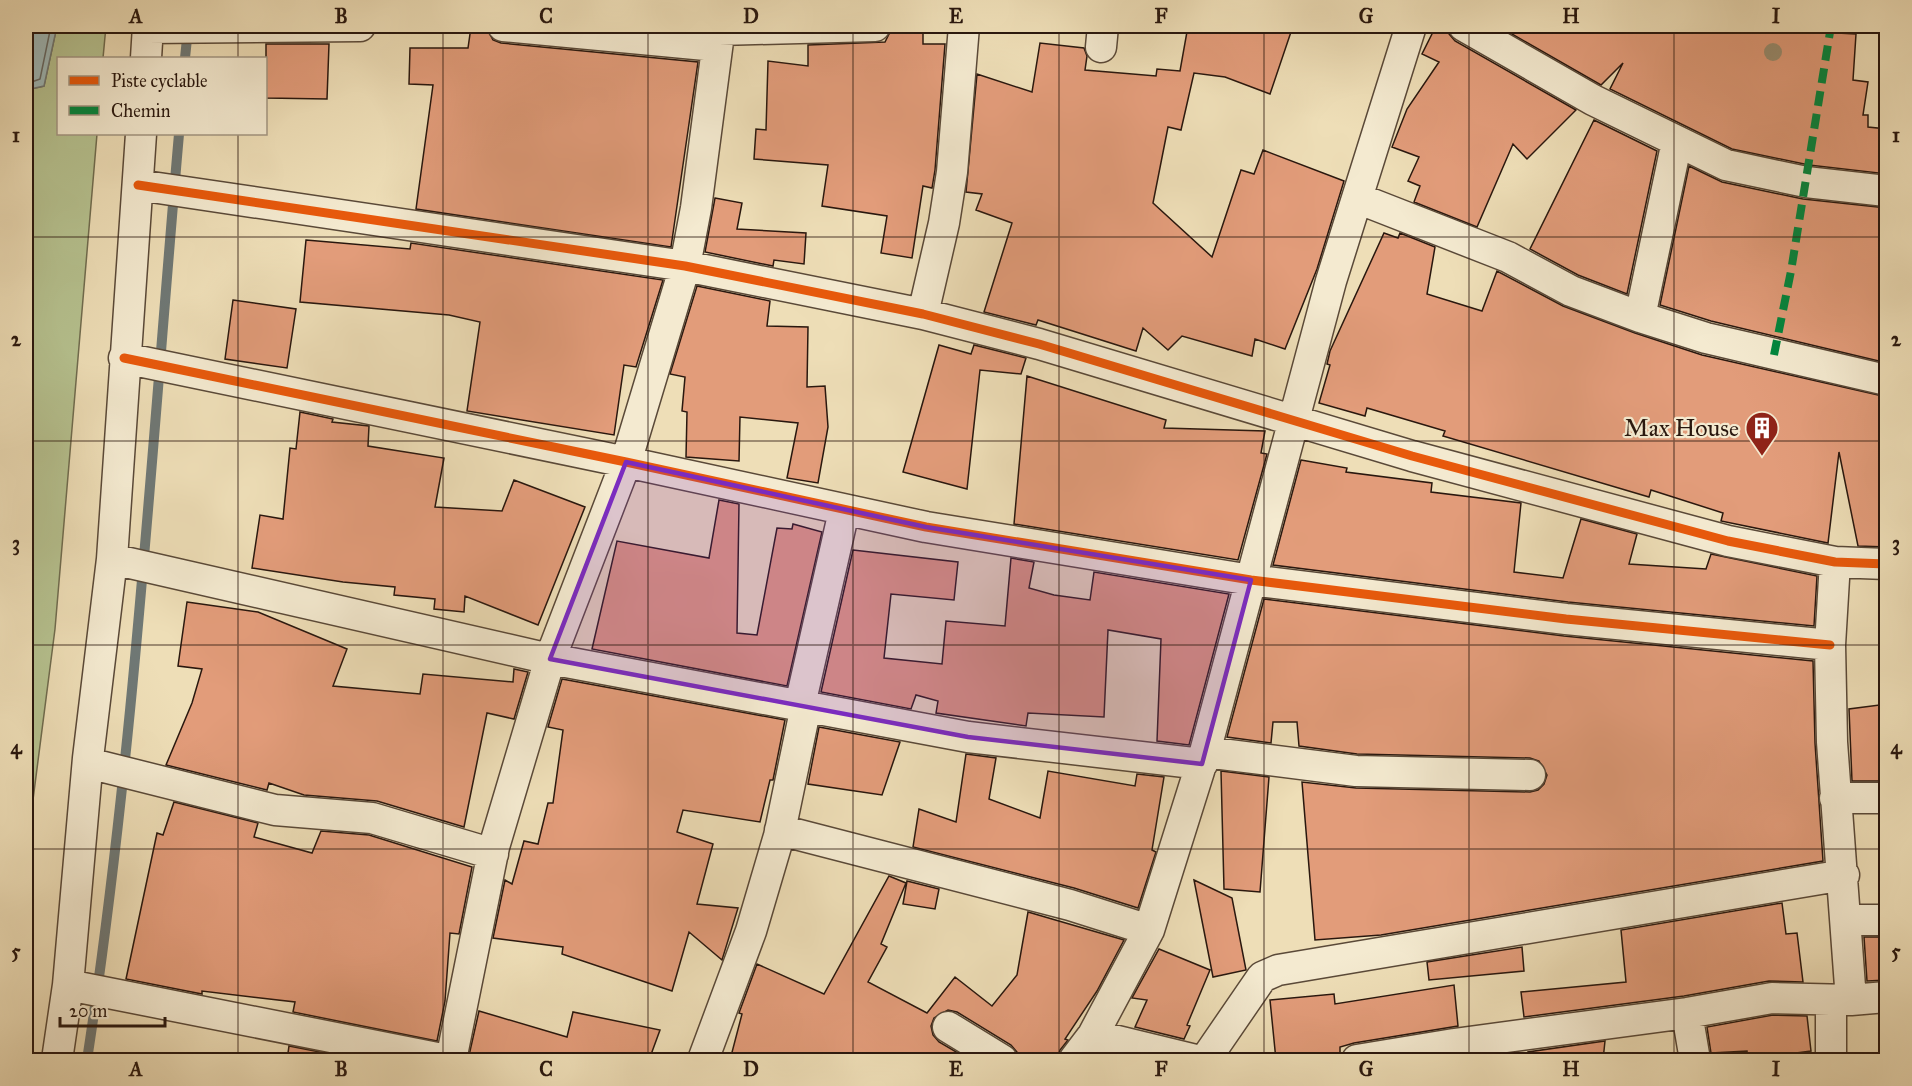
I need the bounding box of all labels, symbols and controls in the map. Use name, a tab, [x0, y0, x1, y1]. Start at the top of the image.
text: A	[127, 4, 143, 28]
text: B	[334, 4, 348, 28]
text: C	[539, 4, 553, 28]
text: D	[743, 4, 759, 28]
text: E	[949, 4, 964, 28]
text: F	[1154, 4, 1168, 28]
text: G	[1359, 4, 1374, 28]
text: H	[1562, 4, 1580, 28]
text: I	[1772, 4, 1781, 28]
legend	[57, 57, 267, 135]
text: Piste cyclable	[111, 70, 208, 92]
text: Chemin	[111, 100, 171, 122]
text: 1	[12, 123, 20, 147]
text: 1	[1892, 123, 1900, 147]
text: 2	[11, 327, 22, 351]
text: 2	[1891, 327, 1902, 351]
building icon: Max House	[1744, 410, 1780, 457]
place label: Max House	[1624, 413, 1739, 443]
text: 3	[12, 531, 20, 556]
text: 3	[1892, 531, 1900, 556]
text: 4	[10, 735, 22, 760]
text: 4	[1890, 735, 1902, 760]
text: 5	[11, 939, 21, 963]
text: 5	[1891, 939, 1901, 963]
scale bar	[60, 990, 165, 1028]
text: 20 m	[69, 1000, 107, 1022]
text: A	[127, 1057, 143, 1081]
text: B	[334, 1057, 348, 1081]
text: C	[539, 1057, 553, 1081]
text: D	[743, 1057, 759, 1081]
text: E	[949, 1057, 964, 1081]
text: F	[1154, 1057, 1168, 1081]
text: G	[1359, 1057, 1374, 1081]
text: H	[1562, 1057, 1580, 1081]
text: I	[1772, 1057, 1781, 1081]

